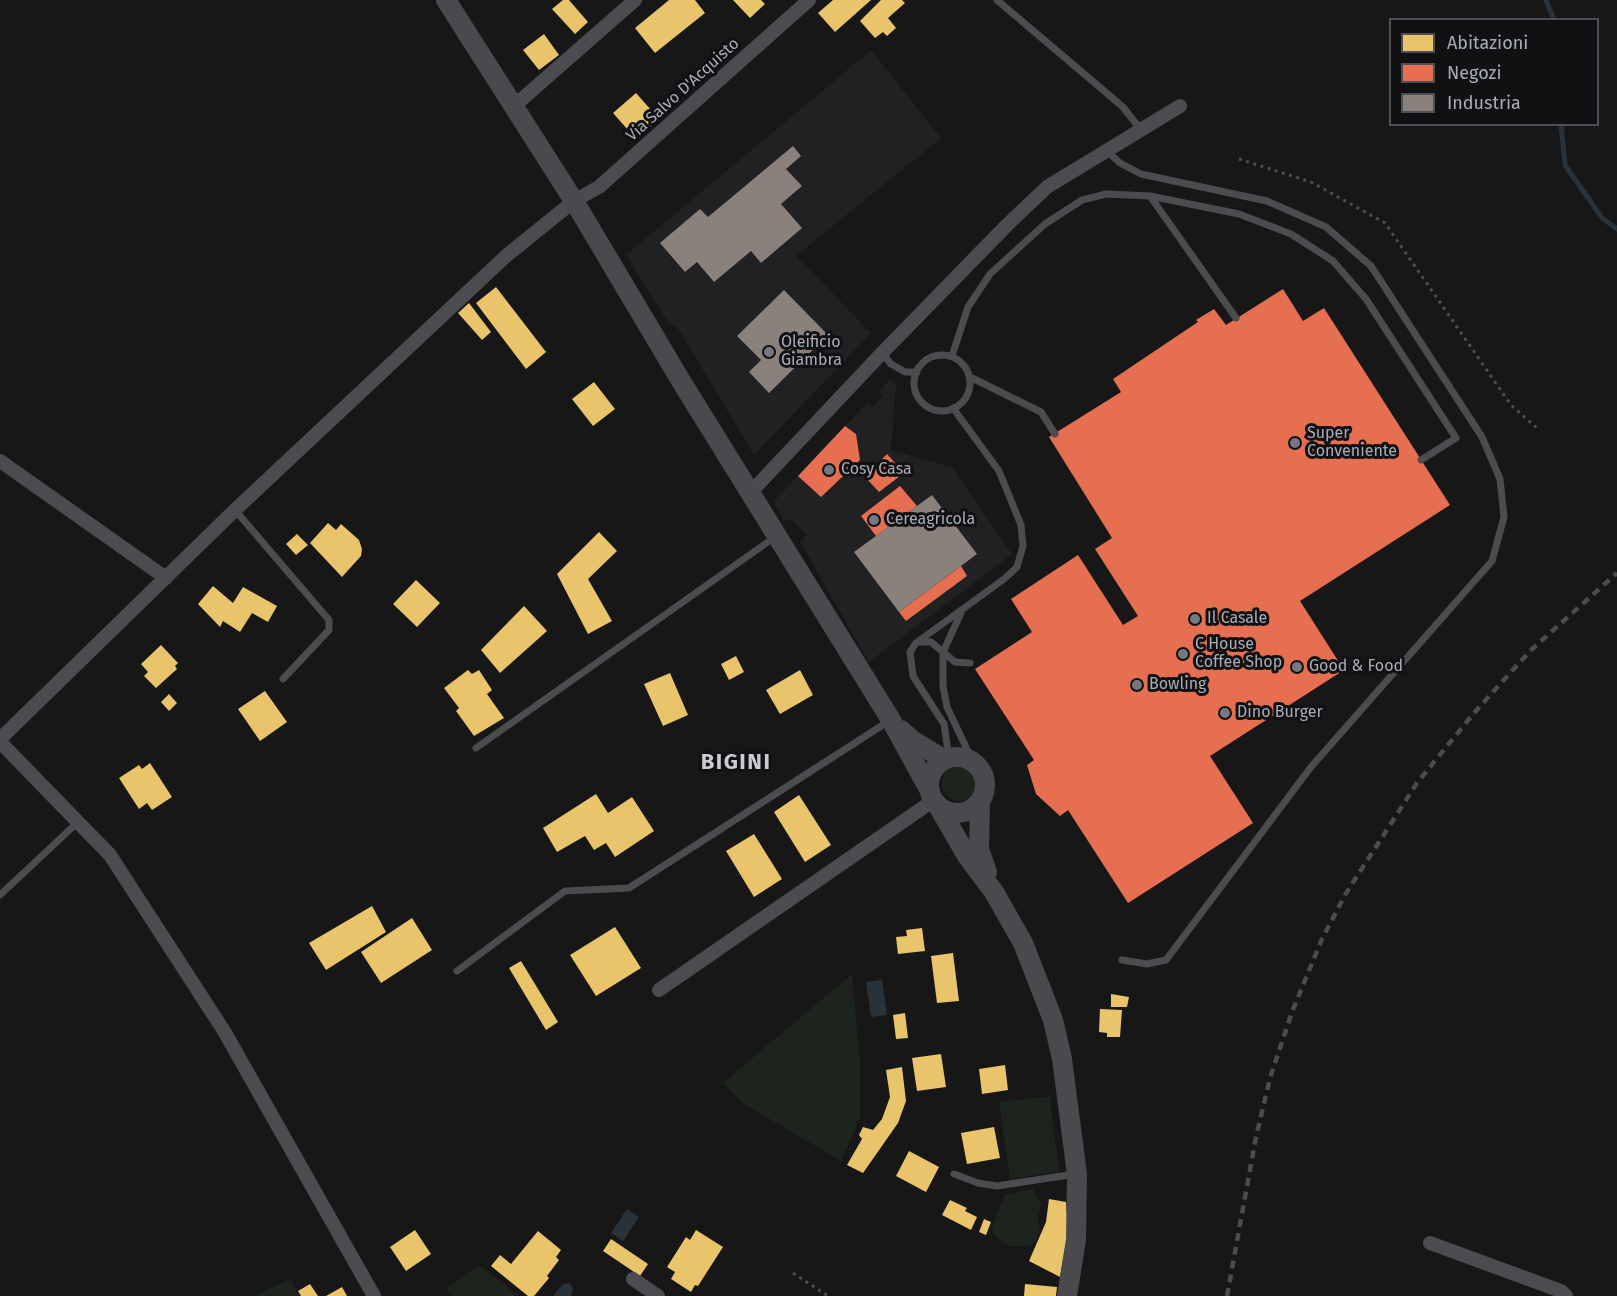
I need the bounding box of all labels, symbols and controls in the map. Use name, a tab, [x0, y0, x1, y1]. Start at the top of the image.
legend	[1389, 18, 1599, 126]
text: Abitazioni	[1447, 32, 1528, 54]
street label: Via Salvo D'Acquisto	[623, 34, 743, 146]
text: Negozi	[1447, 62, 1502, 84]
text: Industria	[1447, 92, 1521, 114]
place label: Oleificio Giambra	[781, 333, 842, 371]
marker: Oleificio Giambra	[762, 345, 776, 359]
place label: Super Conveniente	[1307, 424, 1397, 462]
marker: Super Conveniente	[1288, 436, 1302, 450]
place label: Cosy Casa	[841, 460, 912, 480]
marker: Cosy Casa	[822, 463, 836, 477]
place label: Cereagricola	[886, 510, 975, 530]
marker: Cereagricola	[867, 513, 881, 527]
place label: Il Casale	[1207, 609, 1267, 629]
marker: Il Casale	[1188, 612, 1202, 626]
place label: C House Coffee Shop	[1195, 635, 1282, 673]
marker: C House Coffee Shop	[1176, 647, 1190, 661]
place label: Good & Food	[1309, 657, 1403, 677]
marker: Good & Food	[1290, 660, 1304, 674]
place label: Bowling	[1149, 675, 1206, 695]
marker: Bowling	[1130, 678, 1144, 692]
place label: Dino Burger	[1237, 703, 1323, 723]
marker: Dino Burger	[1218, 706, 1232, 720]
district label: BIGINI	[701, 750, 771, 776]

